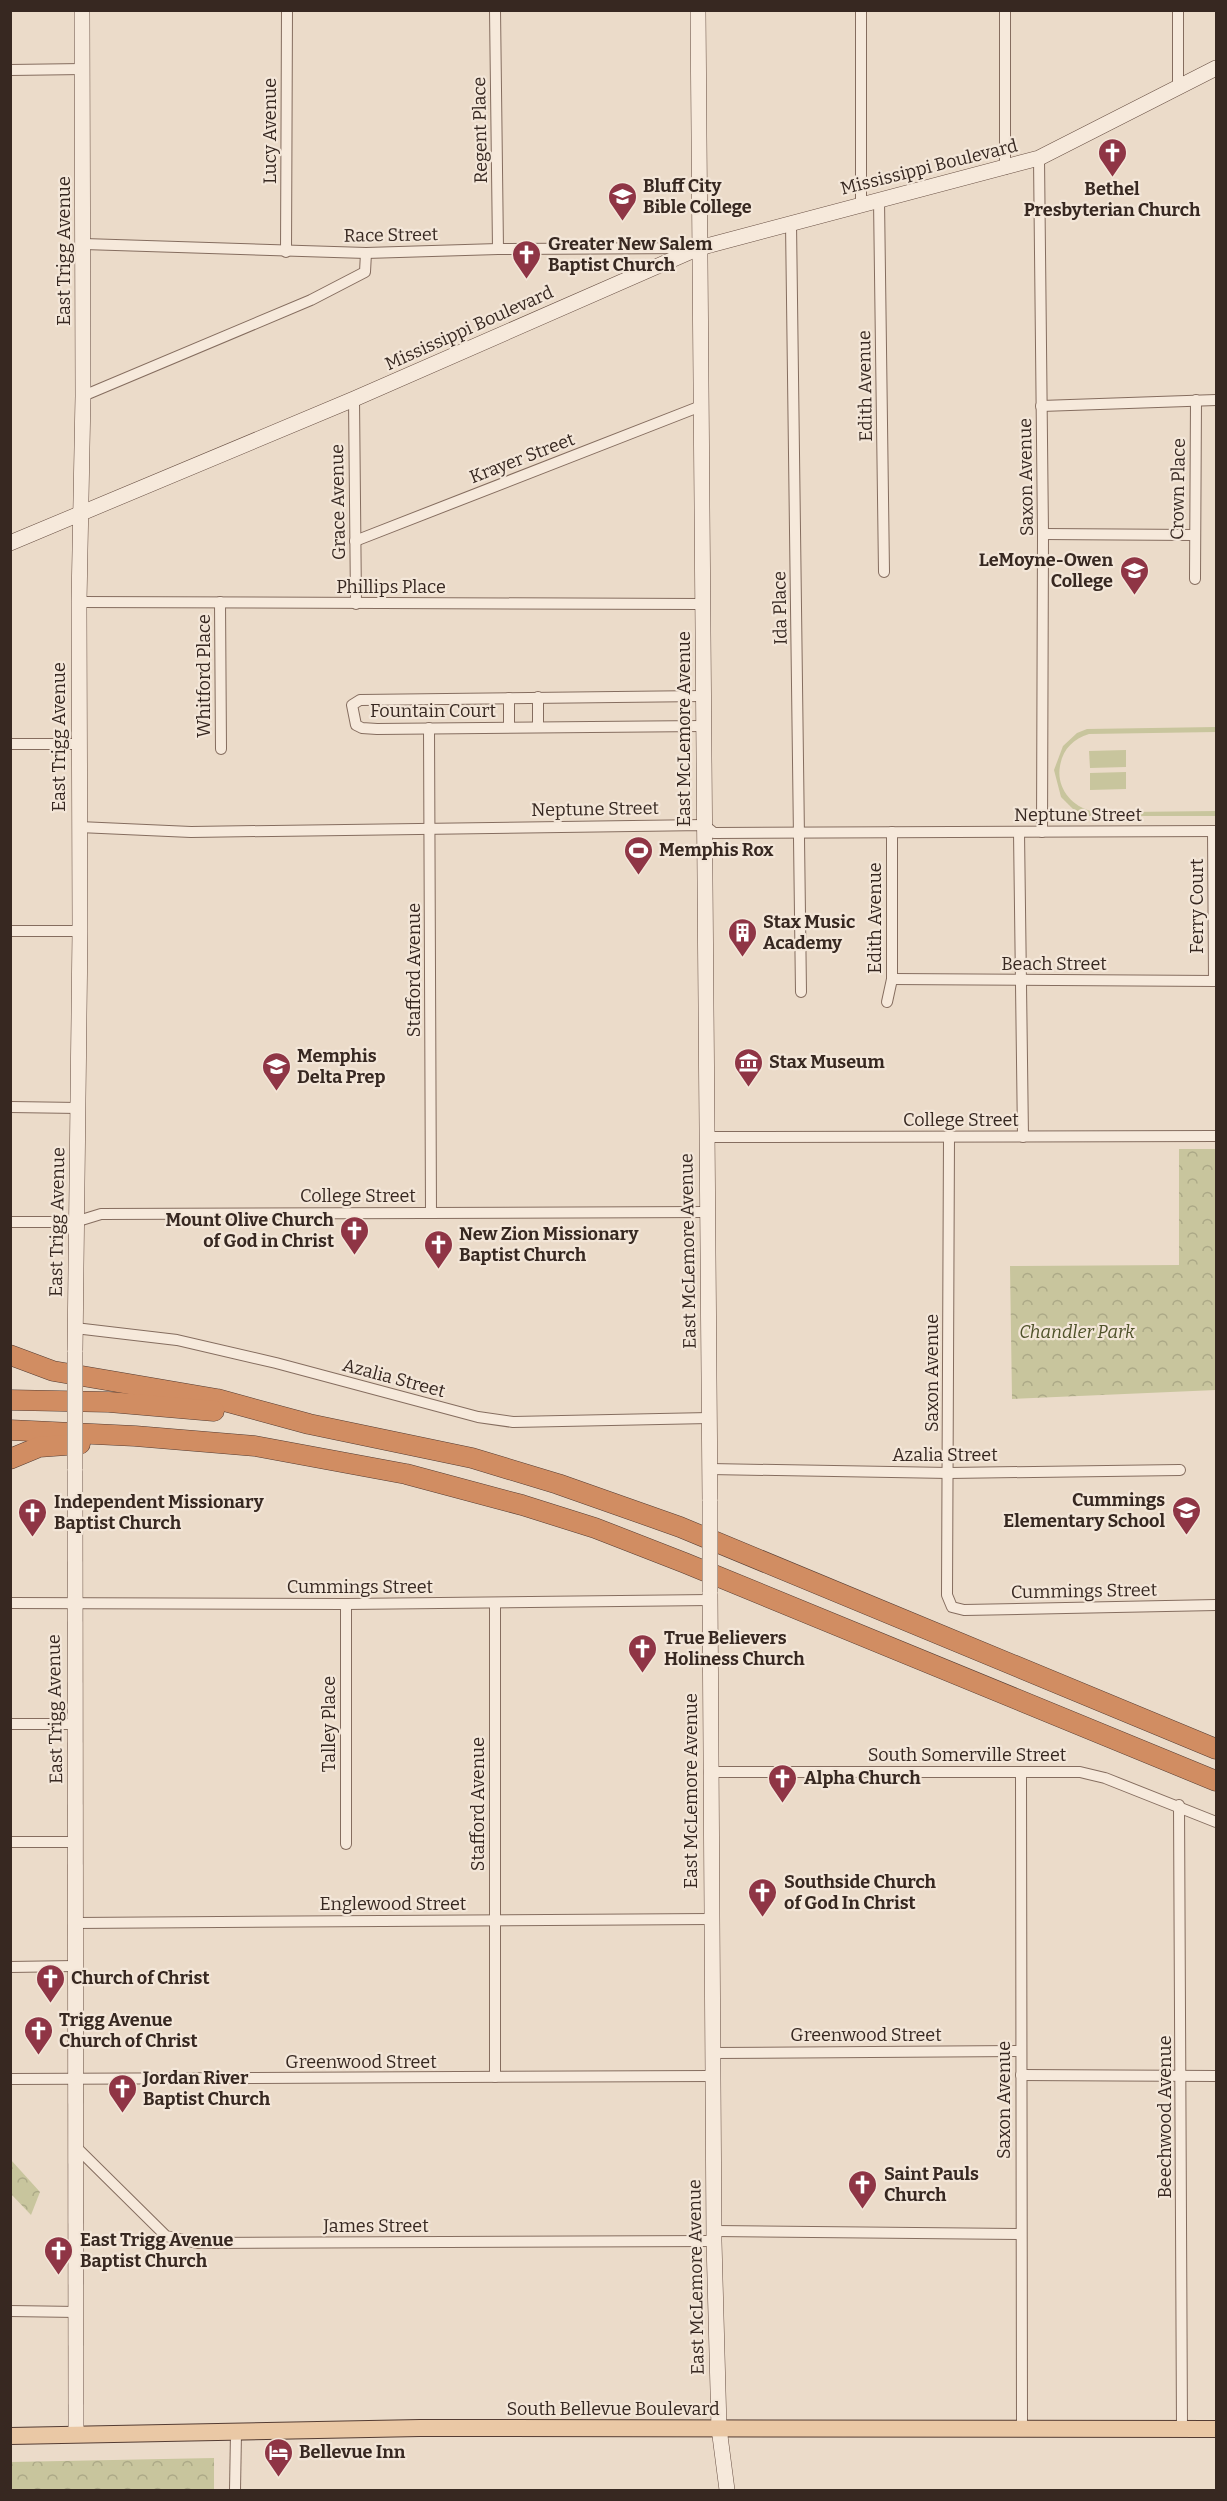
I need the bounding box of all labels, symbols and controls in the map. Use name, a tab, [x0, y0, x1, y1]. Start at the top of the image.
street label: Regent Place	[468, 77, 492, 183]
street label: Lucy Avenue	[259, 78, 281, 184]
street label: Mississippi Boulevard	[838, 134, 1020, 200]
church icon: Bethel Presbyterian Church	[1096, 136, 1128, 178]
place label: Bluff City Bible College	[643, 175, 752, 218]
street label: East Trigg Avenue	[53, 176, 75, 326]
place label: Bethel Presbyterian Church	[1024, 178, 1201, 221]
school or university icon: Bluff City Bible College	[606, 180, 638, 222]
street label: Race Street	[344, 223, 439, 247]
place label: Greater New Salem Baptist Church	[548, 233, 712, 276]
church icon: Greater New Salem Baptist Church	[511, 238, 543, 280]
street label: Mississippi Boulevard	[382, 281, 557, 375]
street label: Edith Avenue	[853, 330, 877, 442]
street label: Saxon Avenue	[1014, 418, 1038, 536]
street label: Krayer Street	[466, 428, 578, 488]
street label: Crown Place	[1166, 438, 1190, 540]
street label: Grace Avenue	[326, 444, 350, 560]
place label: LeMoyne-Owen College	[979, 549, 1113, 592]
school or university icon: LeMoyne-Owen College	[1118, 554, 1150, 596]
street label: Ida Place	[768, 571, 792, 645]
street label: Phillips Place	[336, 576, 446, 598]
street label: Whitford Place	[193, 614, 215, 738]
street label: East McLemore Avenue	[673, 631, 695, 827]
street label: East Trigg Avenue	[48, 662, 70, 812]
street label: Fountain Court	[370, 700, 496, 722]
street label: Neptune Street	[531, 797, 660, 821]
street label: Neptune Street	[1014, 804, 1142, 826]
sports icon: Memphis Rox	[622, 834, 654, 876]
place label: Memphis Rox	[659, 839, 774, 861]
street label: Ferry Court	[1186, 858, 1208, 954]
street label: Edith Avenue	[864, 862, 886, 974]
street label: Stafford Avenue	[403, 903, 425, 1037]
place label: Stax Music Academy	[763, 911, 855, 954]
building icon: Stax Music Academy	[726, 916, 758, 958]
street label: Beach Street	[1001, 953, 1107, 975]
place label: Memphis Delta Prep	[297, 1045, 385, 1088]
museum icon: Stax Museum	[732, 1046, 764, 1088]
school or university icon: Memphis Delta Prep	[260, 1050, 292, 1092]
place label: Stax Museum	[769, 1051, 885, 1073]
street label: College Street	[903, 1109, 1019, 1131]
street label: East Trigg Avenue	[45, 1147, 69, 1297]
street label: East McLemore Avenue	[675, 1153, 701, 1349]
street label: College Street	[300, 1185, 416, 1207]
place label: Mount Olive Church of God in Christ	[165, 1209, 335, 1252]
church icon: Mount Olive Church of God in Christ	[339, 1214, 371, 1256]
place label: New Zion Missionary Baptist Church	[459, 1223, 639, 1266]
church icon: New Zion Missionary Baptist Church	[422, 1228, 454, 1270]
street label: Saxon Avenue	[921, 1314, 943, 1432]
park label: Chandler Park	[1019, 1321, 1135, 1343]
street label: Azalia Street	[340, 1354, 448, 1402]
street label: Azalia Street	[892, 1444, 998, 1466]
place label: Cummings Elementary School	[1003, 1489, 1165, 1532]
place label: Independent Missionary Baptist Church	[54, 1491, 265, 1534]
school or university icon: Cummings Elementary School	[1170, 1494, 1202, 1536]
church icon: Independent Missionary Baptist Church	[17, 1496, 49, 1538]
street label: Cummings Street	[287, 1576, 434, 1598]
street label: Cummings Street	[1011, 1579, 1158, 1603]
place label: True Believers Holiness Church	[664, 1627, 805, 1670]
church icon: True Believers Holiness Church	[627, 1632, 659, 1674]
street label: East Trigg Avenue	[43, 1634, 67, 1784]
street label: Talley Place	[318, 1676, 340, 1772]
street label: East McLemore Avenue	[680, 1693, 702, 1889]
street label: Stafford Avenue	[467, 1737, 489, 1871]
street label: South Somerville Street	[868, 1744, 1067, 1766]
church icon: Alpha Church	[767, 1762, 799, 1804]
place label: Alpha Church	[804, 1767, 921, 1789]
place label: Southside Church of God In Christ	[784, 1871, 937, 1914]
church icon: Southside Church of God In Christ	[747, 1876, 779, 1918]
street label: Englewood Street	[320, 1893, 467, 1915]
church icon: Church of Christ	[34, 1962, 66, 2004]
place label: Church of Christ	[71, 1967, 210, 1989]
place label: Trigg Avenue Church of Christ	[59, 2009, 198, 2052]
church icon: Trigg Avenue Church of Christ	[22, 2014, 54, 2056]
street label: Greenwood Street	[790, 2024, 942, 2046]
street label: Beechwood Avenue	[1154, 2035, 1176, 2199]
street label: Saxon Avenue	[993, 2041, 1015, 2159]
street label: Greenwood Street	[285, 2051, 437, 2073]
place label: Jordan River Baptist Church	[142, 2067, 271, 2110]
church icon: Jordan River Baptist Church	[106, 2072, 138, 2114]
place label: Saint Pauls Church	[884, 2163, 979, 2206]
church icon: Saint Pauls Church	[847, 2168, 879, 2210]
street label: East McLemore Avenue	[683, 2179, 709, 2375]
street label: James Street	[322, 2215, 429, 2237]
place label: East Trigg Avenue Baptist Church	[80, 2229, 234, 2272]
church icon: East Trigg Avenue Baptist Church	[43, 2234, 75, 2276]
street label: South Bellevue Boulevard	[506, 2398, 720, 2420]
hotel icon: Bellevue Inn	[262, 2436, 294, 2478]
place label: Bellevue Inn	[299, 2441, 406, 2463]

